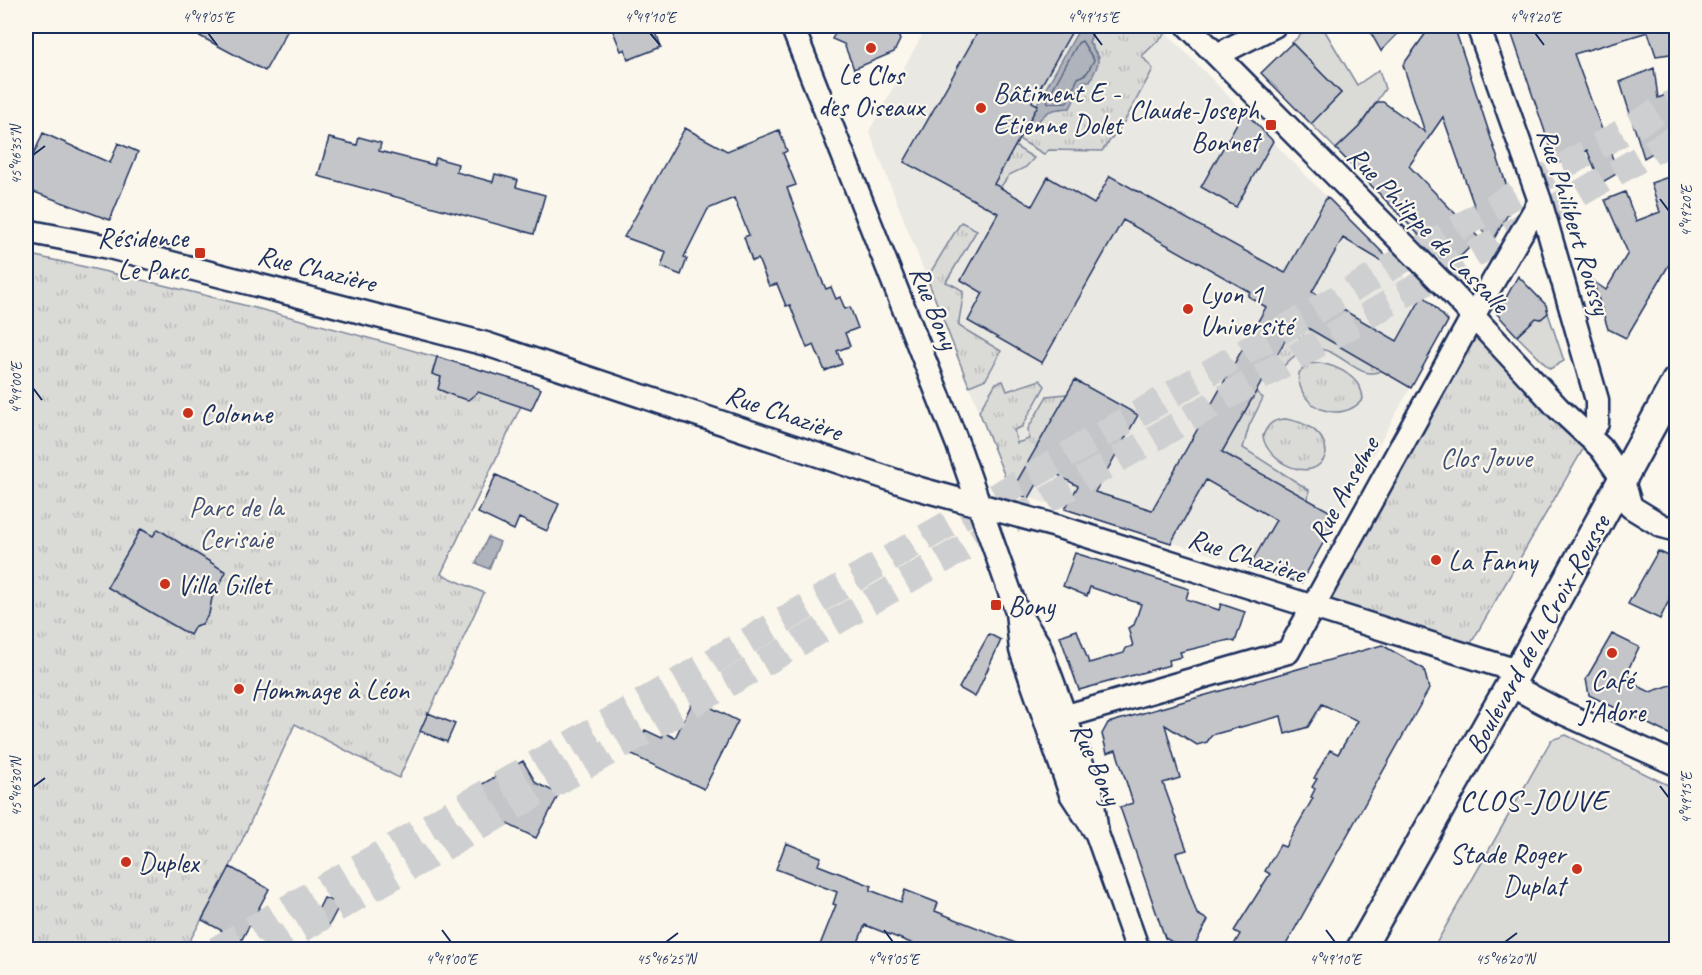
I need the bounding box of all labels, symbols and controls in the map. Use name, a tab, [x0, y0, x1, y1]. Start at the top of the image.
text: 4°49'05"E	[182, 8, 236, 27]
text: 4°49'10"E	[624, 8, 678, 27]
text: 4°49'15"E	[1067, 8, 1121, 27]
text: 4°49'20"E	[1509, 8, 1563, 27]
marker: Le Clos des Oiseaux	[864, 41, 878, 55]
place label: Le Clos des Oiseaux	[818, 57, 927, 124]
place label: Bâtiment E - Etienne Dolet	[993, 75, 1125, 142]
place label: Claude-Joseph Bonnet	[1129, 92, 1263, 159]
marker: Bâtiment E - Etienne Dolet	[974, 101, 988, 115]
marker: Claude-Joseph Bonnet	[1264, 118, 1278, 132]
text: 45°46'35"N	[7, 122, 26, 185]
street label: Rue Philibert Roussy	[1530, 124, 1620, 321]
street label: Rue Philippe de Lassalle	[1340, 138, 1519, 322]
text: 4°49'20"E	[1677, 183, 1696, 237]
place label: Résidence Le Parc	[97, 220, 190, 287]
street label: Rue Chazière	[254, 237, 382, 301]
marker: Résidence Le Parc	[193, 246, 207, 260]
street label: Rue Bony	[902, 260, 968, 356]
place label: Lyon 1 Université	[1200, 276, 1297, 343]
marker: Lyon 1 Université	[1181, 302, 1195, 316]
text: 4°49'00"E	[7, 360, 26, 414]
street label: Rue Chazière	[721, 376, 848, 449]
place label: Colonne	[200, 396, 274, 431]
marker: Colonne	[181, 406, 195, 420]
street label: Rue Anselme	[1300, 429, 1388, 548]
park label: Clos Jouve	[1440, 440, 1534, 475]
park label: Parc de la Cerisaie	[189, 489, 285, 556]
street label: Boulevard de la Croix-Rousse	[1457, 507, 1619, 760]
street label: Rue Chazière	[1184, 520, 1311, 591]
place label: La Fanny	[1448, 543, 1540, 578]
marker: La Fanny	[1429, 553, 1443, 567]
place label: Villa Gillet	[177, 567, 273, 602]
marker: Villa Gillet	[158, 577, 172, 591]
place label: Bony	[1008, 588, 1057, 623]
marker: Bony	[989, 598, 1003, 612]
marker: Café J'Adore	[1605, 646, 1619, 660]
place label: Café J'Adore	[1577, 662, 1647, 729]
place label: Hommage à Léon	[251, 672, 410, 707]
marker: Hommage à Léon	[232, 682, 246, 696]
street label: Rue Bony	[1063, 716, 1131, 812]
text: 45°46'30"N	[7, 754, 26, 817]
text: 4°49'15"E	[1677, 770, 1696, 824]
district label: CLOS-JOUVE	[1460, 781, 1611, 819]
place label: Stade Roger Duplat	[1449, 836, 1569, 903]
place label: Duplex	[138, 845, 201, 880]
marker: Duplex	[119, 855, 133, 869]
marker: Stade Roger Duplat	[1570, 862, 1584, 876]
text: 4°49'00"E	[425, 950, 479, 969]
text: 45°46'25"N	[636, 950, 699, 969]
text: 4°49'05"E	[867, 950, 921, 969]
text: 4°49'10"E	[1309, 950, 1363, 969]
text: 45°46'20"N	[1475, 950, 1538, 969]

